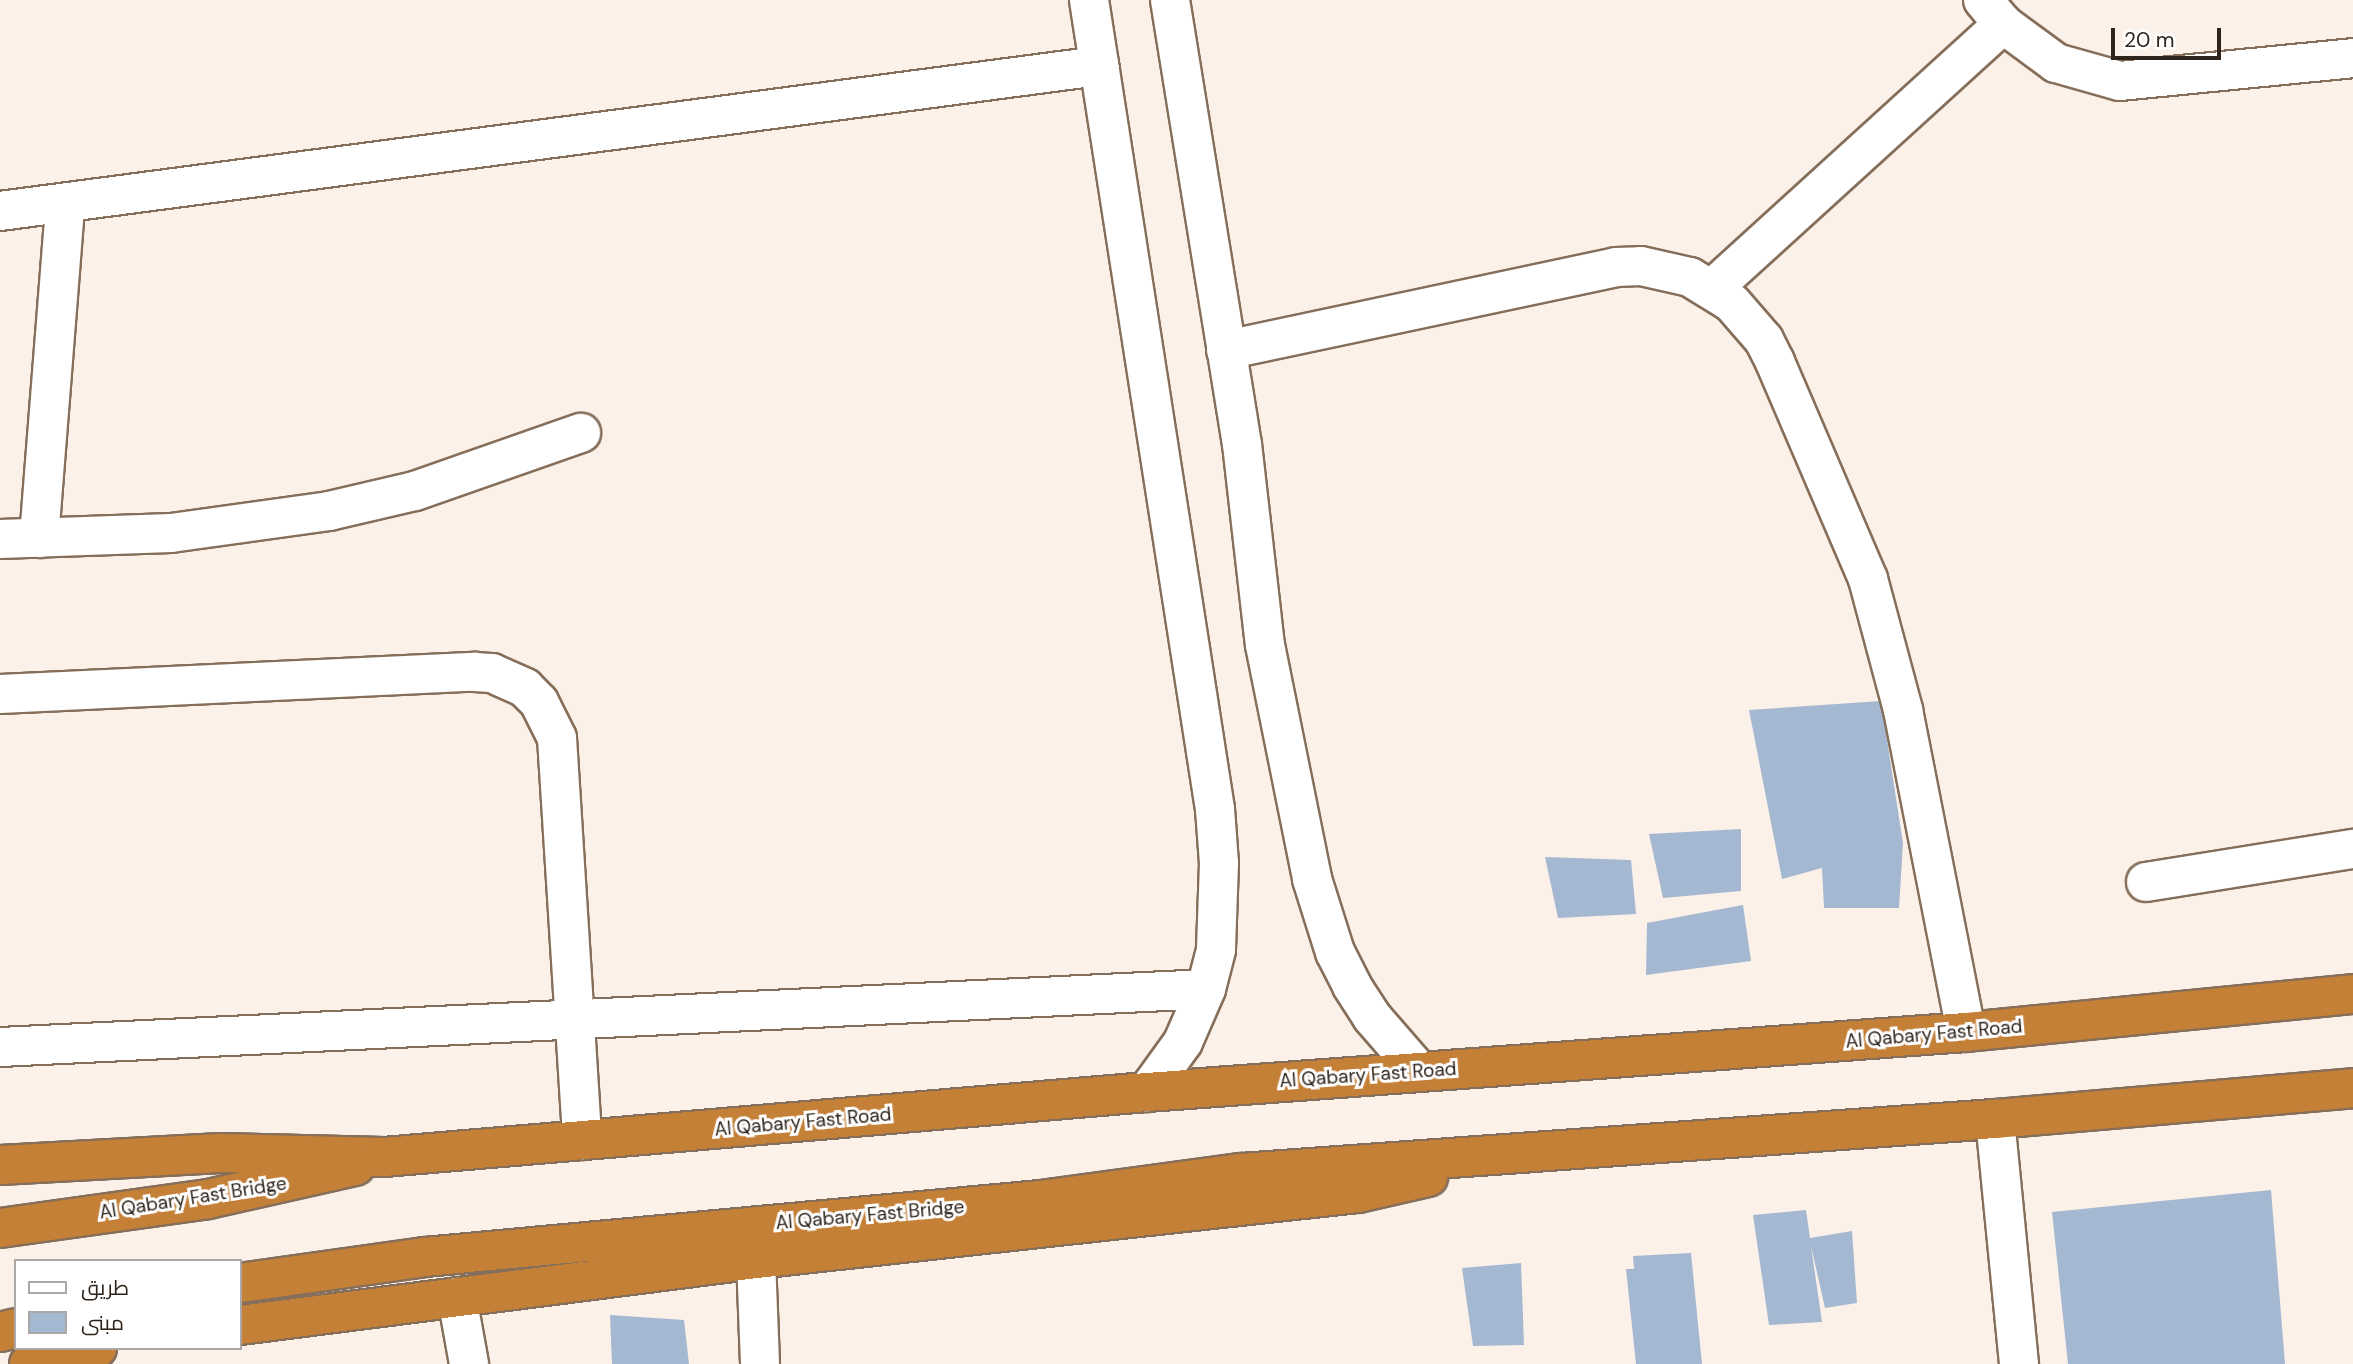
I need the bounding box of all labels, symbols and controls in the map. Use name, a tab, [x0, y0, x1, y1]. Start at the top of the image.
scale bar	[2115, 14, 2225, 58]
text: 20 m	[2124, 26, 2175, 54]
street label: Al Qabary Fast Road	[1845, 1015, 2023, 1053]
street label: Al Qabary Fast Road	[1279, 1057, 1457, 1093]
street label: Al Qabary Fast Road	[714, 1103, 892, 1141]
street label: Al Qabary Fast Bridge	[98, 1172, 288, 1224]
street label: Al Qabary Fast Bridge	[775, 1195, 965, 1235]
legend	[14, 1259, 242, 1350]
text: طريق	[81, 1274, 129, 1302]
text: مبنى	[81, 1309, 124, 1337]

